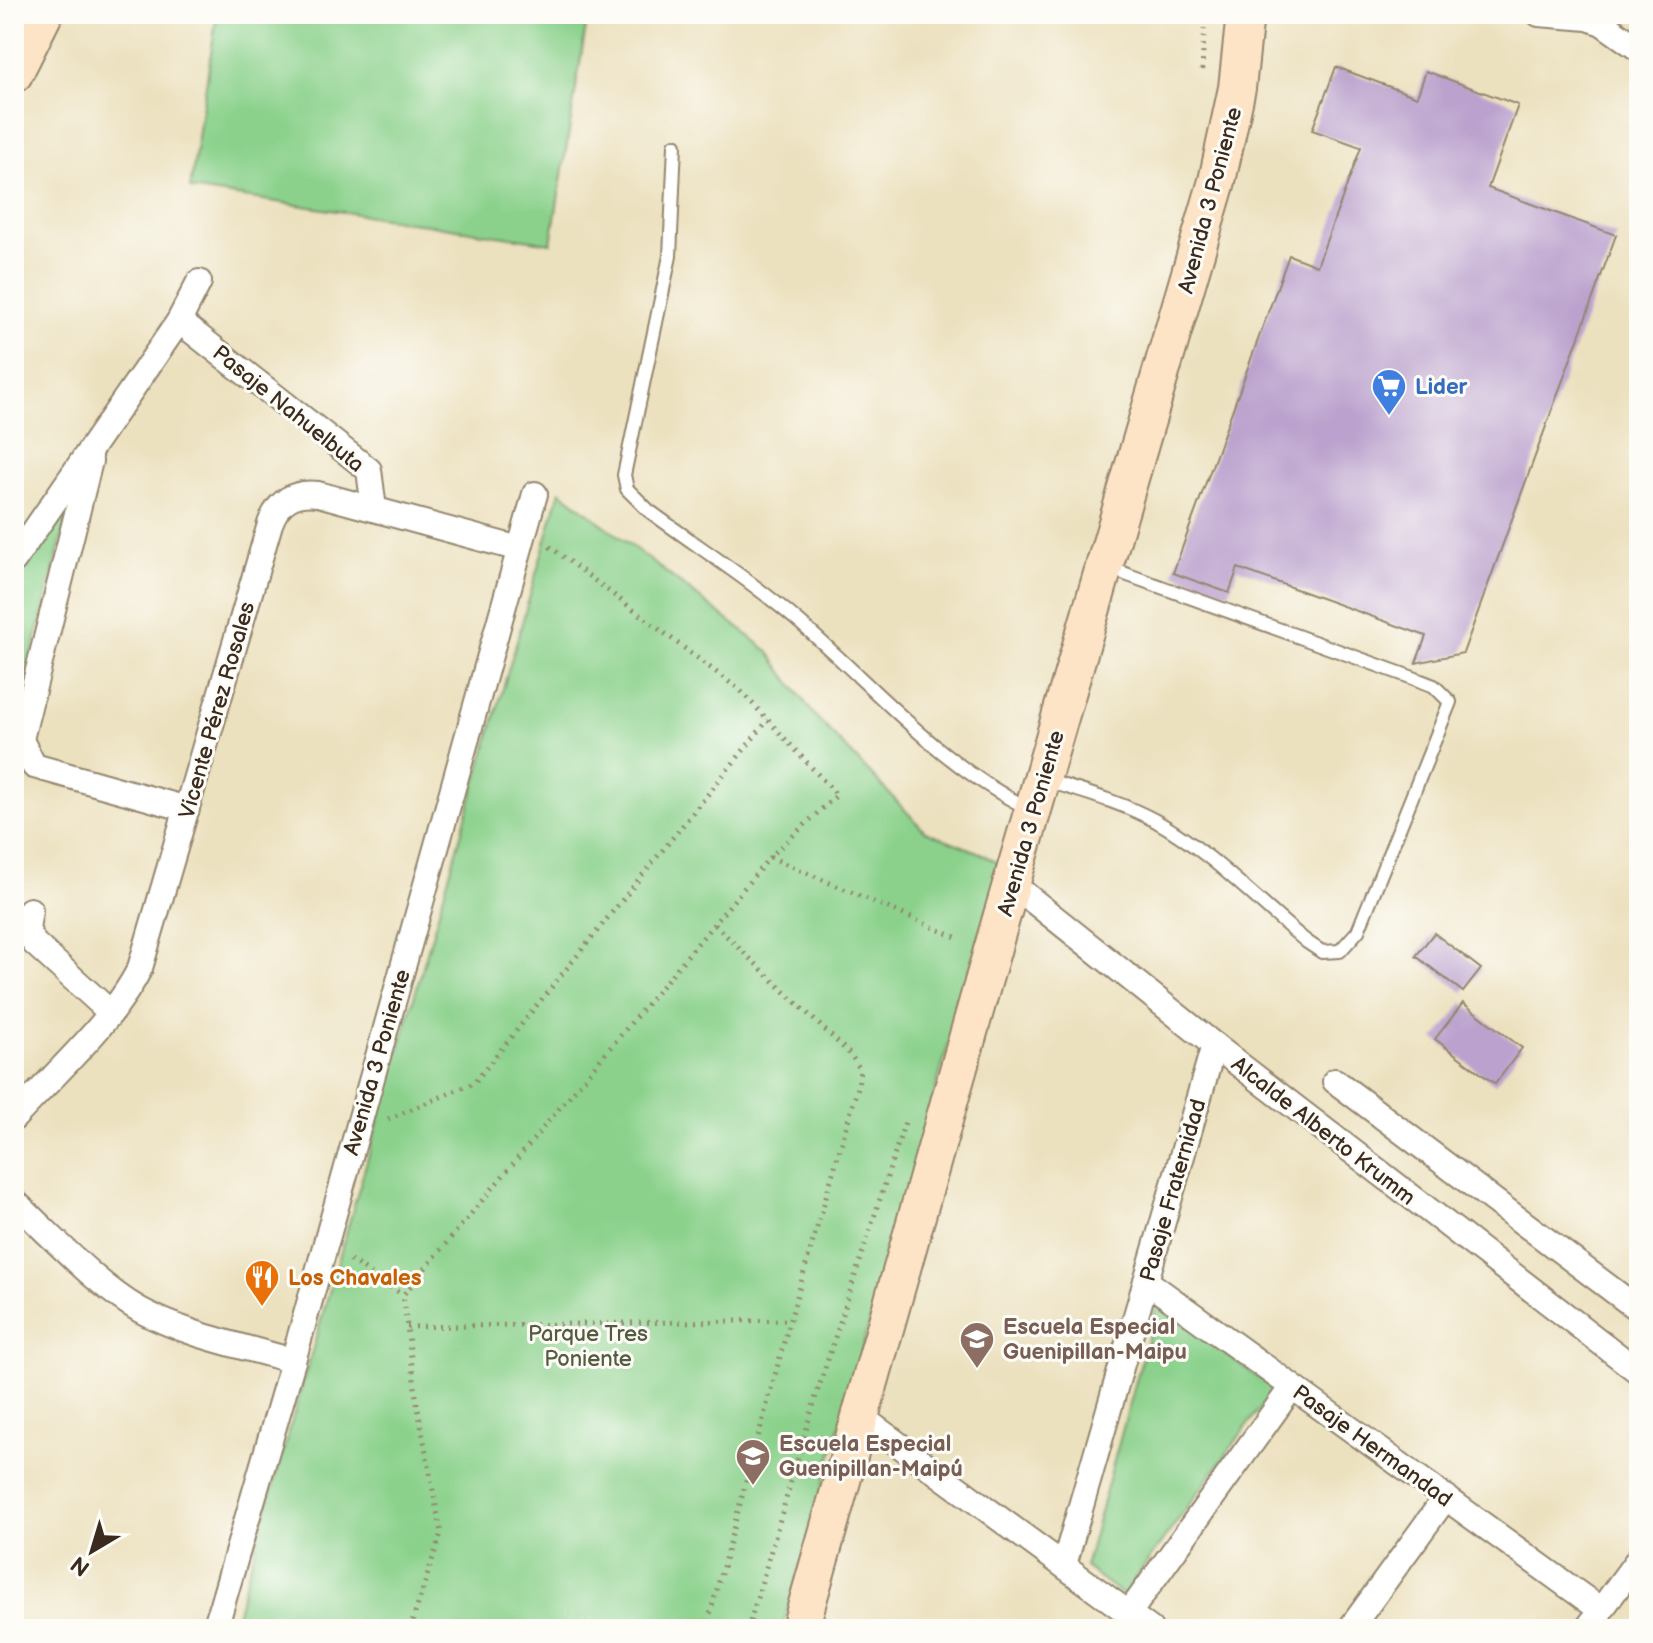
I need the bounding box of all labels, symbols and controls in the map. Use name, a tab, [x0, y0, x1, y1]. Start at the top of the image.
street label: Avenida 3 Poniente	[1173, 104, 1248, 297]
street label: Pasaje Nahuelbuta	[207, 340, 369, 479]
supermarket icon: Lider	[1370, 367, 1408, 417]
place label: Lider	[1415, 374, 1468, 401]
street label: Vicente Pérez Rosales	[174, 599, 261, 822]
street label: Avenida 3 Poniente	[992, 727, 1071, 919]
street label: Avenida 3 Poniente	[338, 966, 417, 1158]
street label: Alcalde Alberto Krumm	[1226, 1051, 1420, 1211]
street label: Pasaje Fraternidad	[1135, 1096, 1212, 1285]
restaurant icon: Los Chavales	[243, 1258, 281, 1308]
place label: Los Chavales	[288, 1265, 422, 1292]
place label: Escuela Especial Guenipillan-Maipu	[1003, 1314, 1187, 1366]
school or university icon: Escuela Especial Guenipillan-Maipu	[958, 1320, 996, 1370]
park label: Parque Tres Poniente	[528, 1321, 648, 1373]
street label: Pasaje Hermandad	[1287, 1379, 1457, 1513]
place label: Escuela Especial Guenipillan-Maipú	[779, 1431, 963, 1483]
school or university icon: Escuela Especial Guenipillan-Maipú	[734, 1437, 772, 1487]
north arrow	[52, 1511, 132, 1591]
text: N	[66, 1550, 95, 1581]

